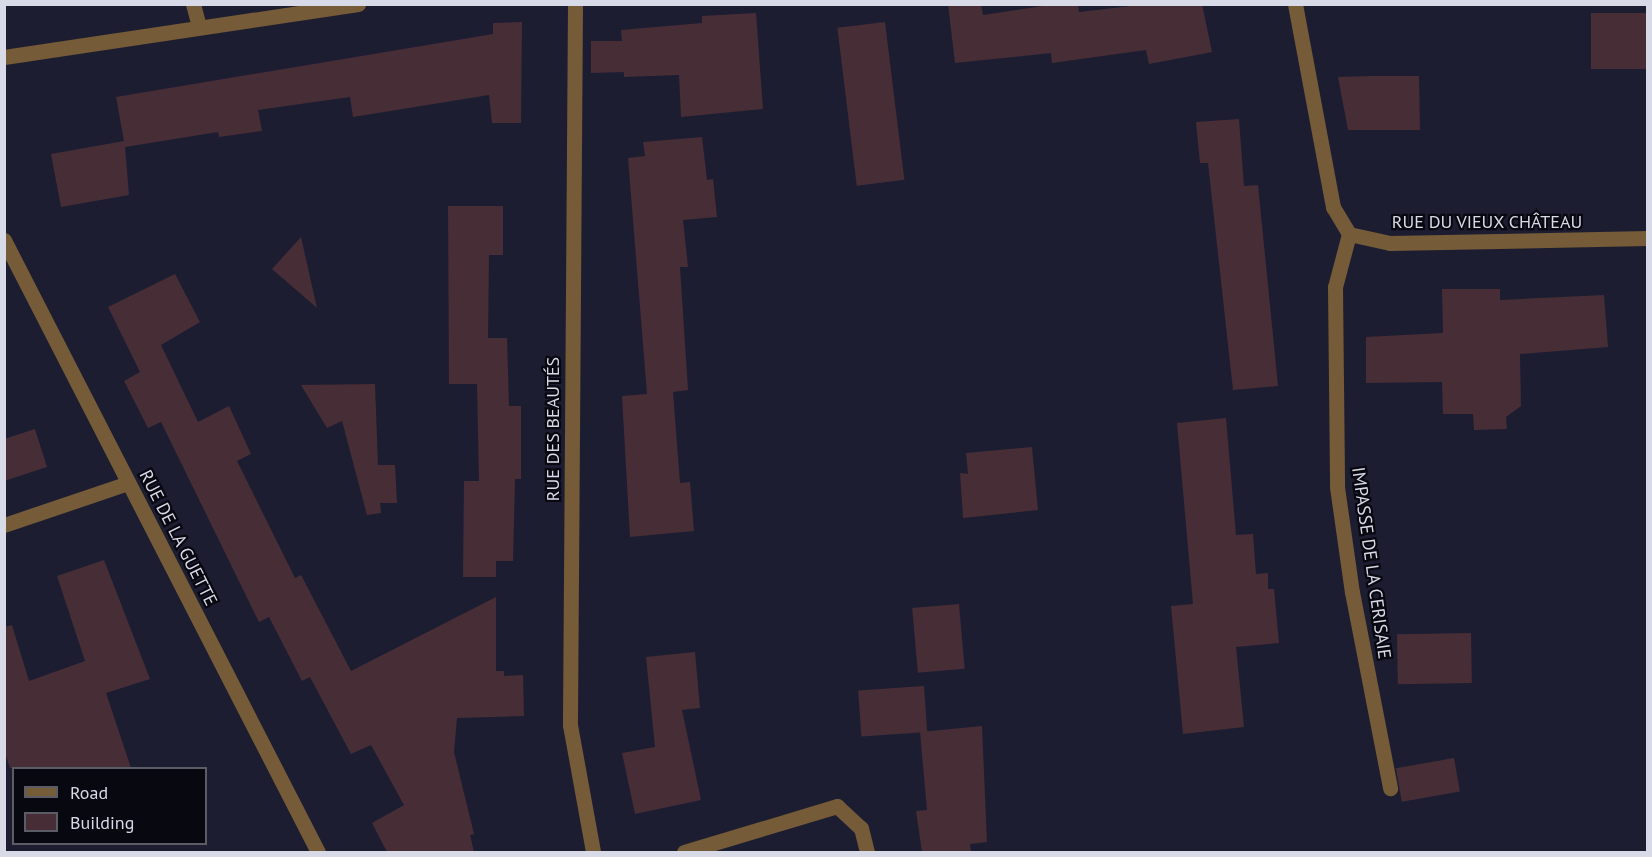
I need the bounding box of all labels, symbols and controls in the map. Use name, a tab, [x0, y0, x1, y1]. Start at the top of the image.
street label: RUE DU VIEUX CHÂTEAU	[1391, 211, 1583, 233]
street label: RUE DES BEAUTÉS	[542, 357, 564, 501]
street label: IMPASSE DE LA CERISAIE	[1347, 465, 1395, 661]
street label: RUE DE LA GUETTE	[134, 466, 222, 610]
legend	[12, 767, 207, 845]
text: Road	[70, 781, 108, 804]
text: Building	[70, 811, 134, 834]

